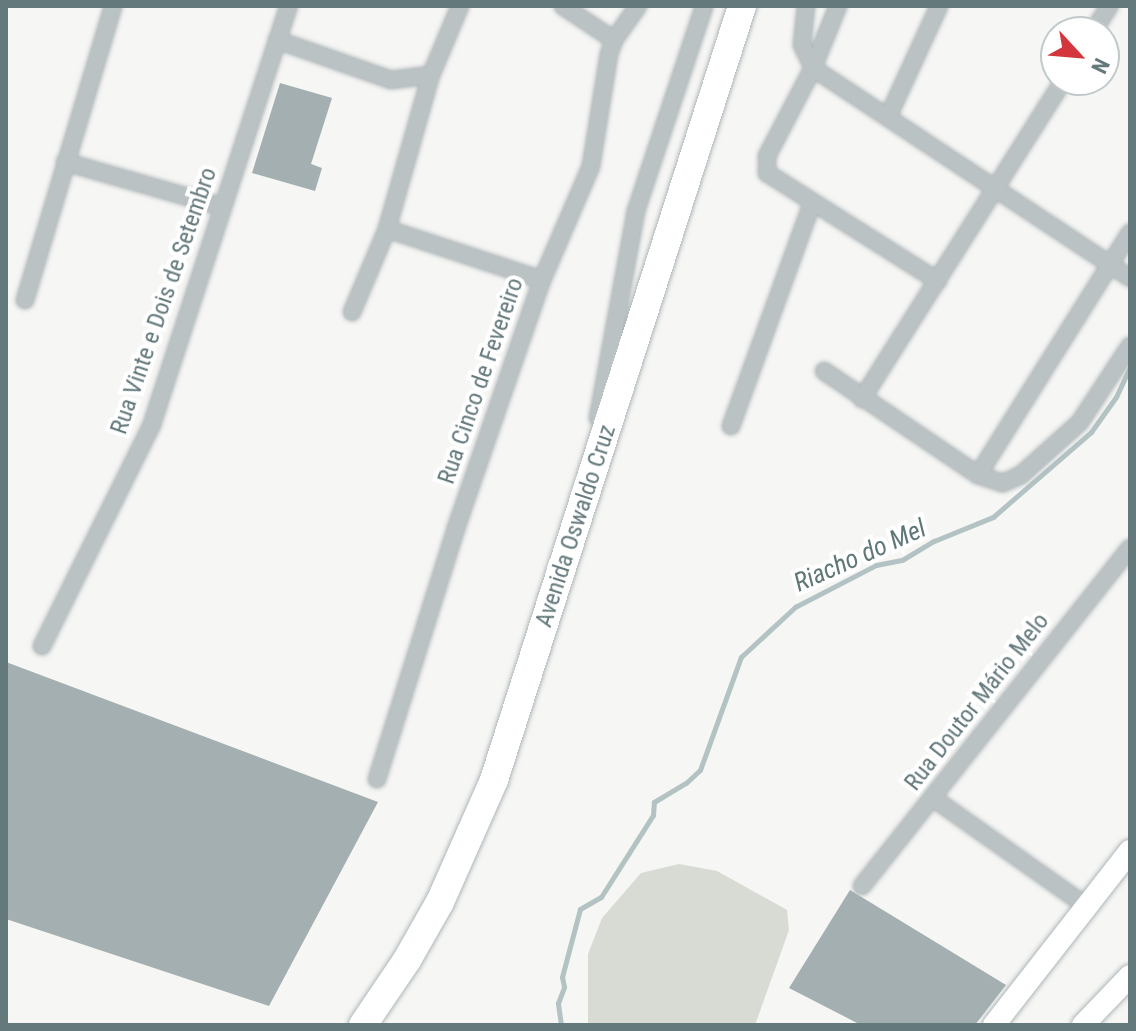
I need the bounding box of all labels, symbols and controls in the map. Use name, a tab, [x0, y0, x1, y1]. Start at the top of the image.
north arrow	[1040, 16, 1120, 96]
text: N	[1086, 54, 1114, 77]
street label: Rua Vinte e Dois de Setembro	[105, 164, 223, 438]
street label: Rua Cinco de Fevereiro	[432, 274, 530, 488]
street label: Avenida Oswaldo Cruz	[530, 421, 622, 631]
water label: Riacho do Mel	[789, 513, 931, 599]
street label: Rua Doutor Mário Melo	[899, 607, 1055, 797]

